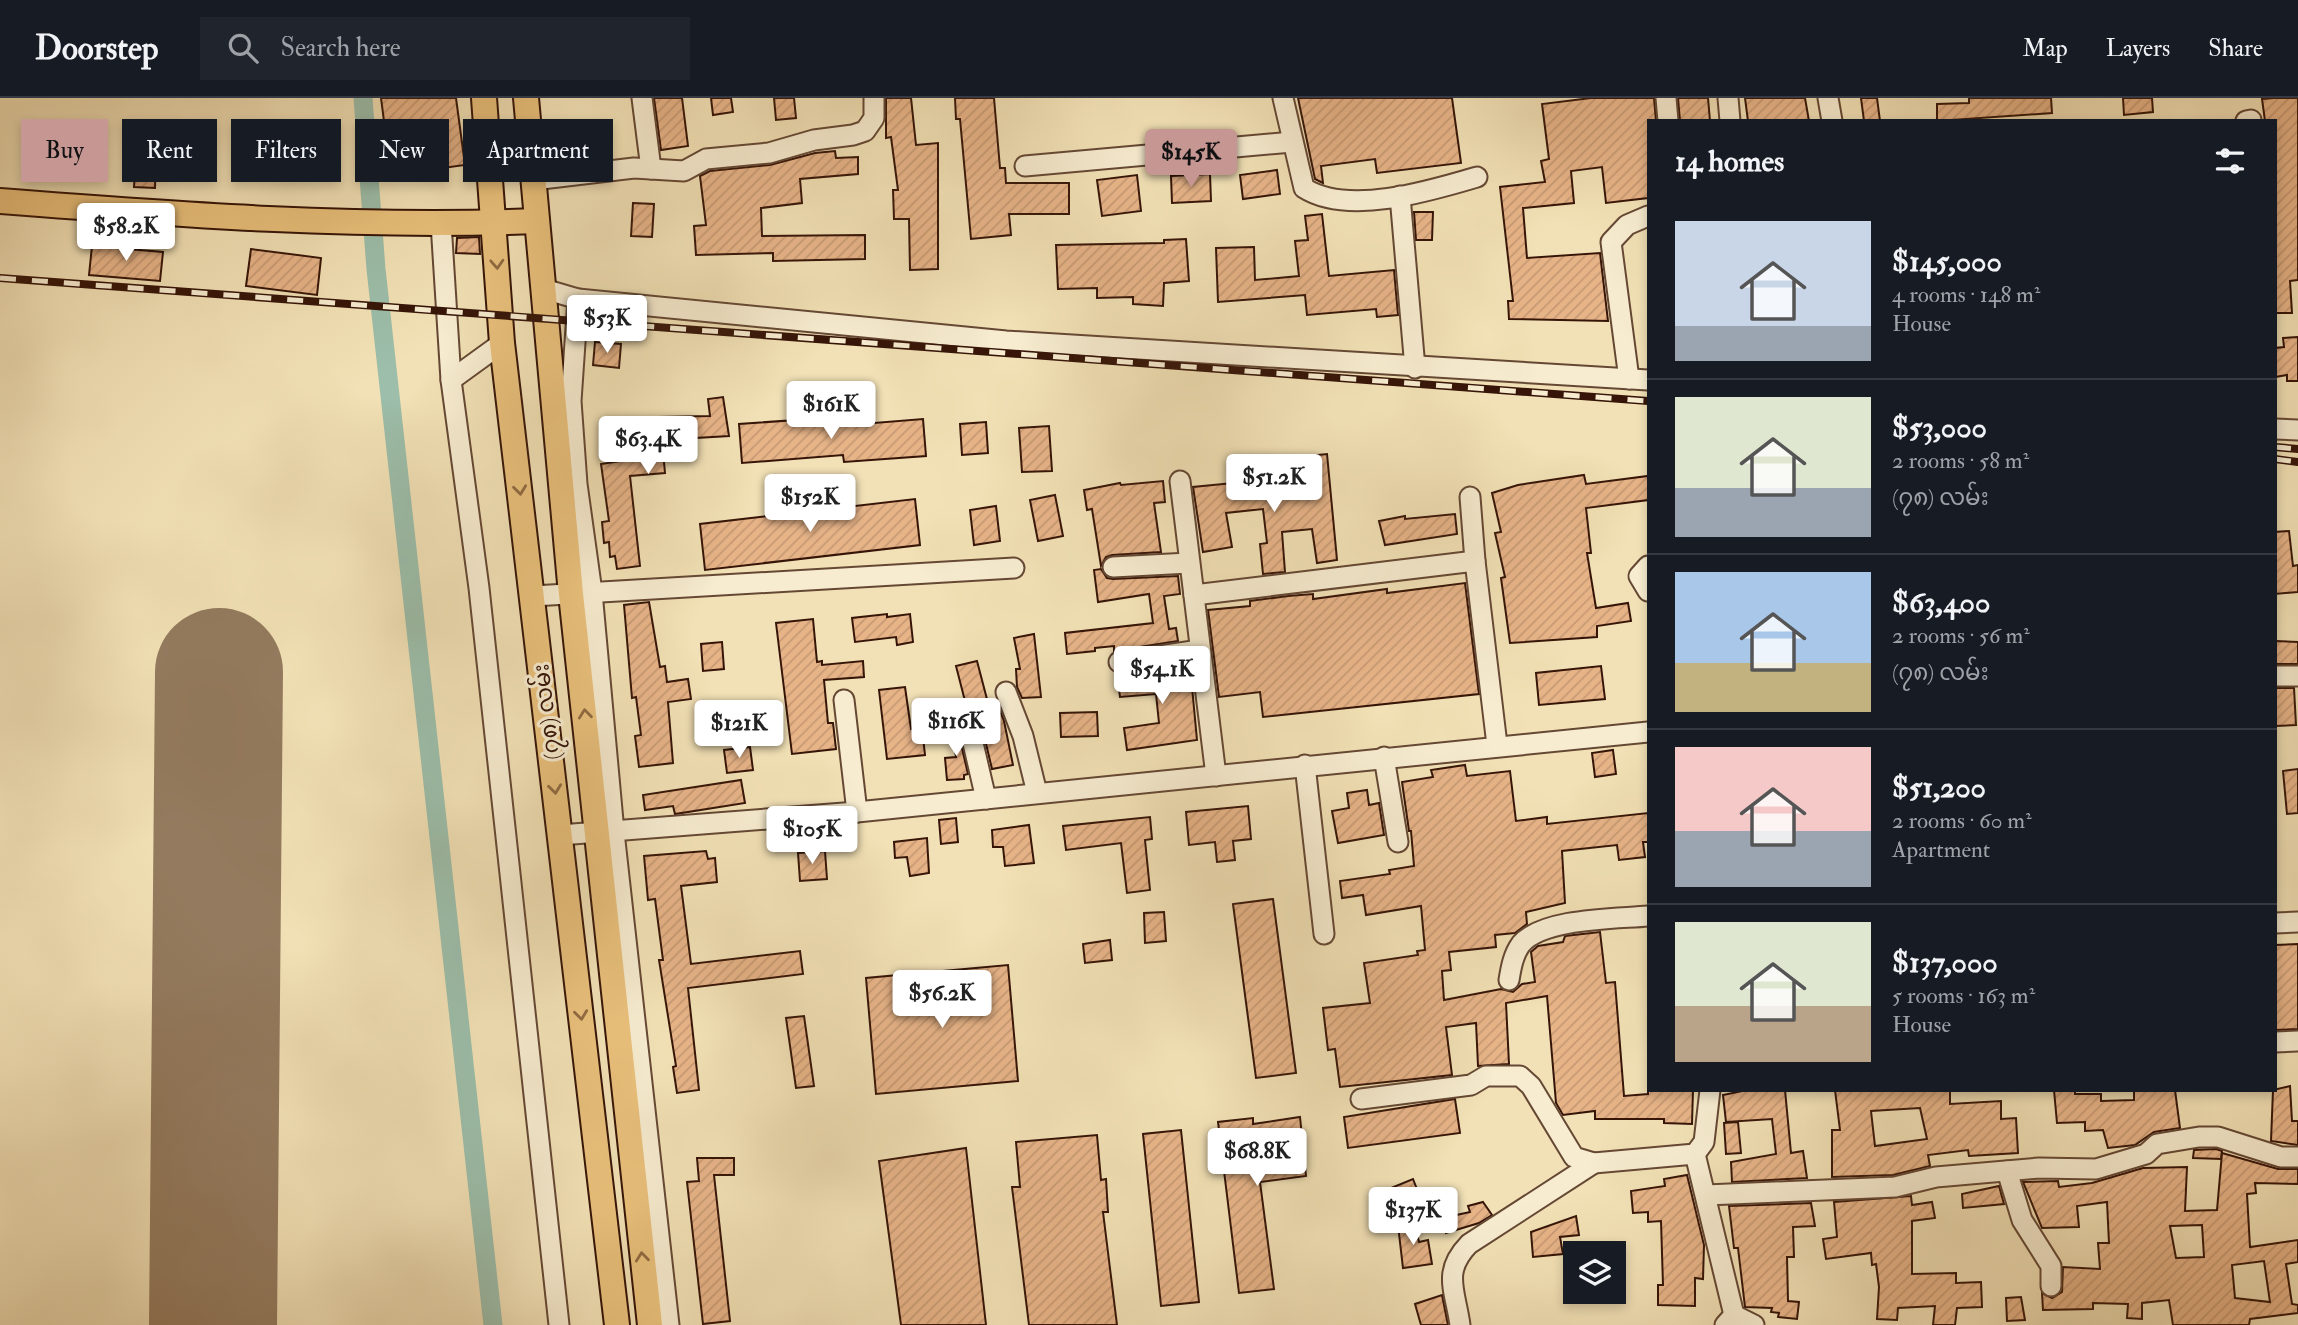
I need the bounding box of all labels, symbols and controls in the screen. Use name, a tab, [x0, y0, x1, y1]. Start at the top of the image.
search box	[200, 17, 690, 80]
text: Doorstep	[35, 28, 158, 69]
icon: search	[224, 29, 262, 67]
text: Search here	[280, 32, 401, 64]
text: Map	[2023, 33, 2068, 64]
text: Layers	[2106, 33, 2170, 64]
text: Share	[2208, 33, 2263, 64]
chip: Buy	[21, 119, 108, 182]
chip: Rent	[122, 119, 217, 182]
chip: Filters	[231, 119, 341, 182]
chip: New	[355, 119, 449, 182]
chip: Apartment	[463, 119, 613, 182]
pin: $145K	[1142, 130, 1240, 189]
text: $145K	[1161, 137, 1221, 166]
icon: filters	[2211, 142, 2249, 180]
text: 14 homes	[1675, 143, 1784, 180]
pin: $58.2K	[69, 204, 183, 263]
text: $58.2K	[93, 211, 159, 240]
text: $145,000	[1892, 243, 2002, 280]
icon: home	[1731, 249, 1815, 333]
one-way arrow	[489, 258, 504, 269]
text: 4 rooms · 148 m²	[1892, 280, 2040, 309]
pin: $53K	[566, 296, 648, 355]
text: $53K	[583, 303, 631, 332]
text: House	[1892, 309, 1951, 338]
pin: $161K	[782, 382, 880, 441]
text: $161K	[803, 389, 859, 418]
text: $53,000	[1892, 409, 1987, 446]
pin: $63.4K	[591, 416, 705, 476]
text: $63.4K	[615, 424, 681, 453]
icon: home	[1731, 425, 1815, 509]
text: 2 rooms · 58 m²	[1892, 446, 2029, 475]
pin: $51.2K	[1217, 454, 1331, 514]
text: $51.2K	[1242, 462, 1306, 491]
pin: $152K	[761, 474, 859, 534]
text: $152K	[781, 482, 839, 511]
text: (၇၈) လမ်း	[1892, 483, 1989, 512]
one-way arrow	[512, 484, 527, 496]
text: $63,400	[1892, 584, 1990, 621]
icon: home	[1731, 600, 1815, 684]
text: 2 rooms · 56 m²	[1892, 621, 2030, 650]
pin: $54.1K	[1105, 646, 1219, 706]
text: $54.1K	[1130, 654, 1194, 683]
text: (၇၈) လမ်း	[1892, 658, 1989, 687]
street label: (၇၈) လမ်း	[524, 662, 571, 762]
pin: $116K	[907, 698, 1005, 758]
pin: $121K	[690, 700, 788, 760]
text: $116K	[927, 706, 985, 735]
one-way arrow	[577, 708, 592, 720]
text: $121K	[710, 708, 768, 737]
text: $51,200	[1892, 769, 1986, 806]
icon: home	[1731, 775, 1815, 859]
one-way arrow	[547, 783, 562, 795]
pin: $105K	[763, 806, 861, 866]
text: 2 rooms · 60 m²	[1892, 806, 2032, 835]
text: $105K	[782, 814, 842, 843]
text: Apartment	[1892, 835, 1990, 864]
text: $137,000	[1892, 944, 1998, 981]
icon: home	[1731, 950, 1815, 1034]
pin: $56.2K	[885, 970, 999, 1030]
text: $56.2K	[909, 978, 975, 1007]
text: 5 rooms · 163 m²	[1892, 981, 2035, 1010]
one-way arrow	[574, 1009, 589, 1021]
text: House	[1892, 1010, 1951, 1039]
pin: $68.8K	[1200, 1128, 1314, 1188]
text: $68.8K	[1224, 1136, 1290, 1165]
pin: $137K	[1364, 1188, 1462, 1247]
text: $137K	[1385, 1195, 1441, 1224]
map controls	[1563, 1241, 1626, 1304]
button: layers	[1563, 1241, 1626, 1304]
one-way arrow	[635, 1251, 650, 1263]

